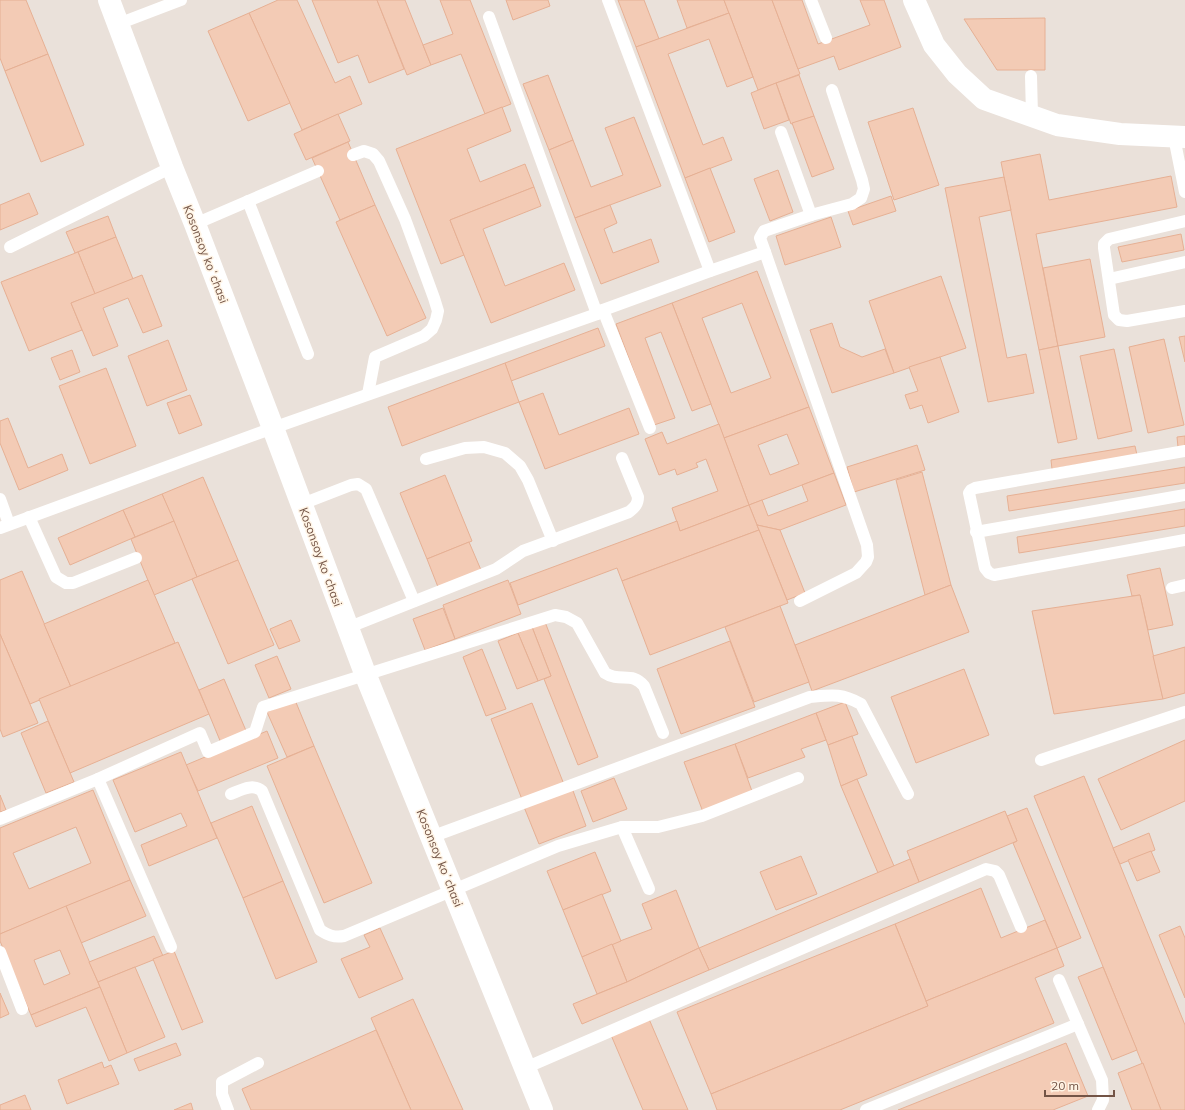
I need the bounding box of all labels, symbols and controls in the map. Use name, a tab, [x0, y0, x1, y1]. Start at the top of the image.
street label: Kosonsoy koʻchasi	[180, 203, 232, 305]
street label: Kosonsoy koʻchasi	[296, 505, 346, 609]
street label: Kosonsoy koʻchasi	[414, 807, 467, 909]
scale bar	[1045, 1072, 1114, 1098]
text: 20 m	[1051, 1078, 1079, 1093]

